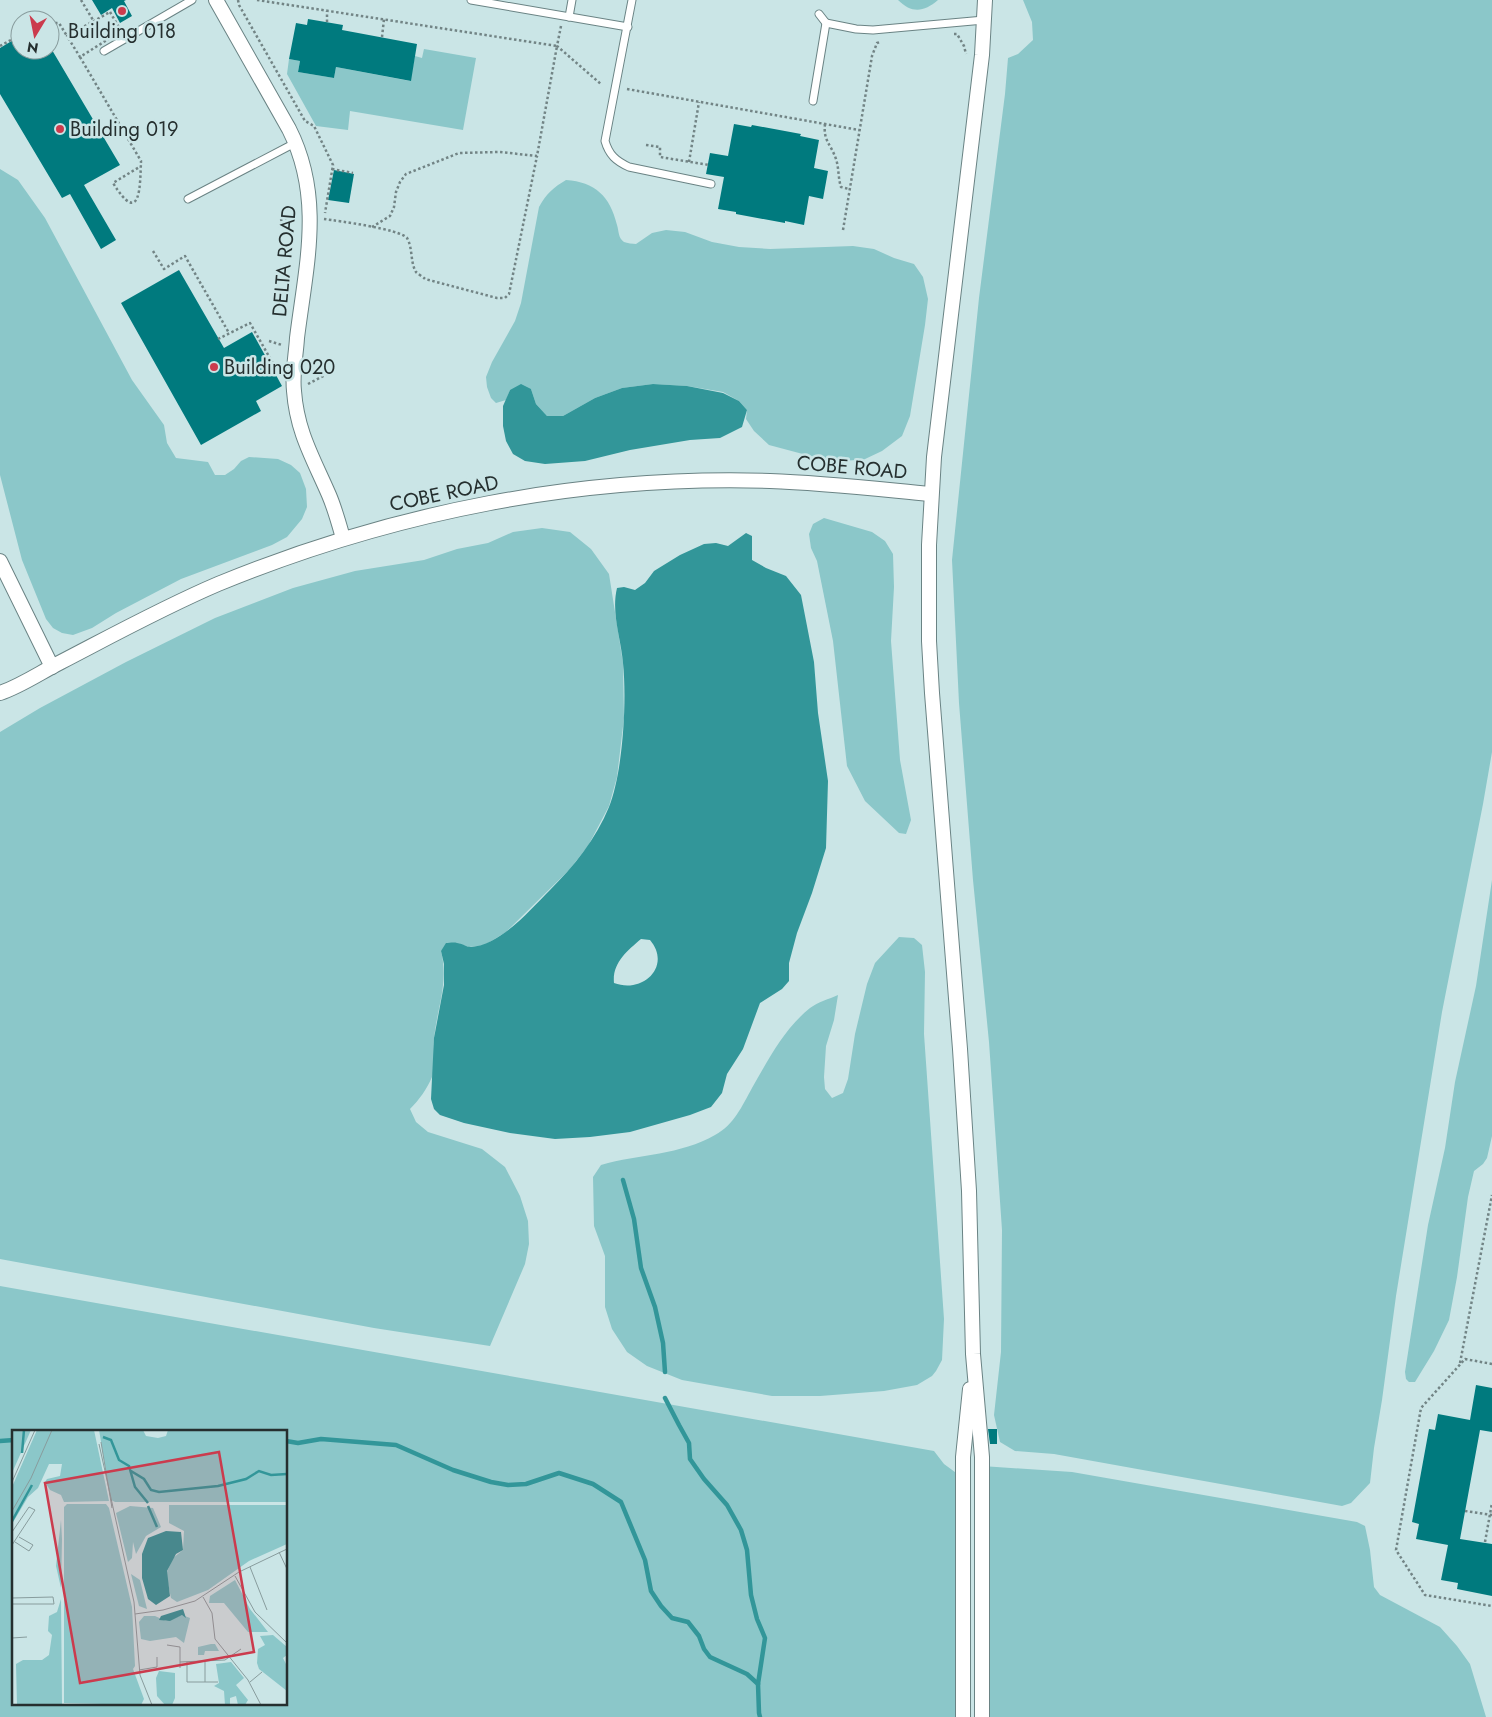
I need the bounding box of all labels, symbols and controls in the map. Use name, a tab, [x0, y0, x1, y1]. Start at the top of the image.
marker: Building 018	[116, 5, 128, 17]
north arrow	[10, 10, 60, 60]
place label: Building 018	[68, 17, 176, 46]
text: N	[26, 37, 40, 59]
place label: Building 019	[70, 115, 178, 144]
marker: Building 019	[54, 123, 66, 135]
street label: DELTA ROAD	[265, 204, 304, 318]
place label: Building 020	[224, 353, 335, 382]
marker: Building 020	[208, 361, 220, 373]
street label: COBE ROAD	[795, 448, 908, 487]
street label: COBE ROAD	[387, 468, 501, 519]
inset map	[12, 1430, 288, 1704]

